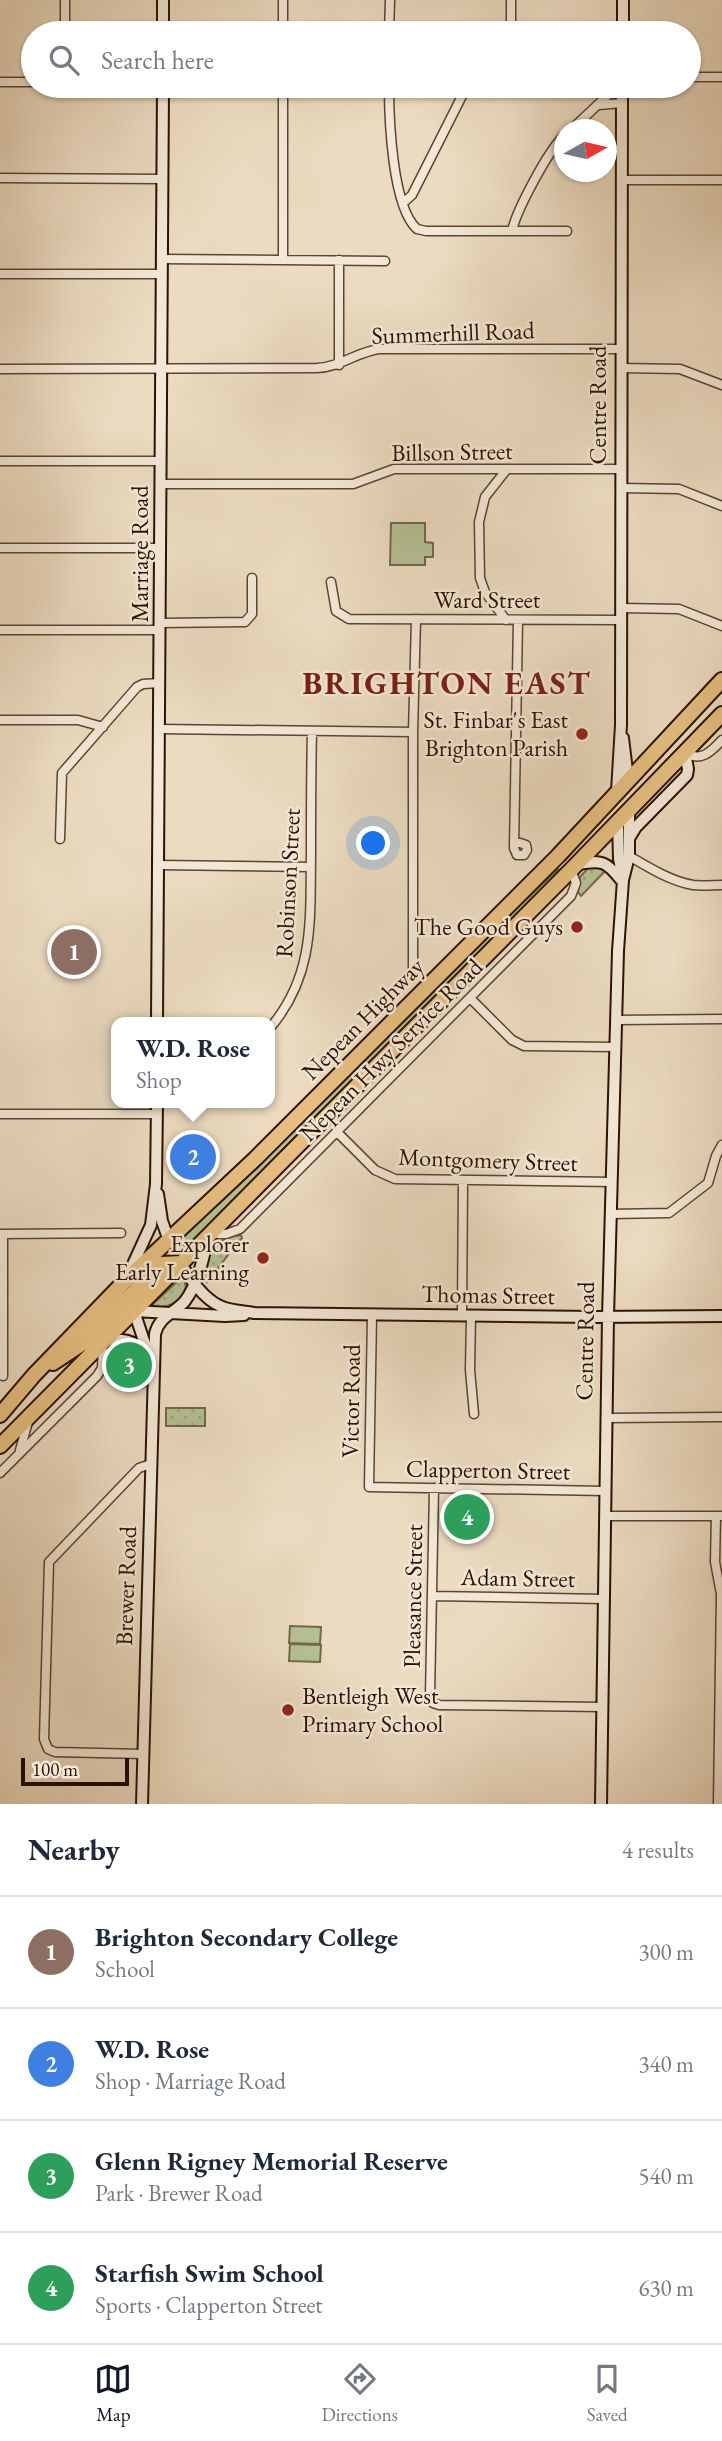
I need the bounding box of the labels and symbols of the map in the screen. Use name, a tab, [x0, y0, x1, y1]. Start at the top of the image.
north arrow	[554, 119, 617, 182]
street label: Summerhill Road	[371, 314, 536, 351]
street label: Centre Road	[582, 345, 613, 465]
street label: Billson Street	[391, 435, 513, 468]
street label: Marriage Road	[124, 485, 155, 623]
street label: Ward Street	[434, 584, 541, 615]
district label: BRIGHTON EAST	[302, 662, 592, 704]
place label: St. Finbar's East Brighton Parish	[424, 704, 568, 763]
marker: St. Finbar's East Brighton Parish	[574, 726, 590, 742]
street label: Robinson Street	[268, 807, 307, 959]
your location	[356, 826, 390, 860]
place label: The Good Guys	[414, 911, 563, 942]
marker: The Good Guys	[569, 919, 585, 935]
pin: 1	[51, 926, 97, 978]
street label: Nepean Hwy Service Road	[292, 951, 490, 1148]
street label: Nepean Highway	[295, 951, 431, 1086]
pin: 2	[170, 1131, 216, 1183]
street label: Montgomery Street	[398, 1141, 579, 1178]
place label: Explorer Early Learning	[115, 1228, 250, 1287]
marker: Explorer Early Learning	[255, 1250, 271, 1266]
street label: Thomas Street	[421, 1278, 556, 1311]
street label: Centre Road	[568, 1280, 601, 1401]
pin: 3	[106, 1339, 152, 1391]
street label: Victor Road	[334, 1343, 367, 1458]
street label: Clapperton Street	[406, 1453, 571, 1486]
pin: 4	[444, 1491, 490, 1543]
street label: Pleasance Street	[396, 1523, 429, 1668]
street label: Brewer Road	[108, 1525, 143, 1646]
street label: Adam Street	[459, 1561, 576, 1594]
place label: Bentleigh West Primary School	[302, 1680, 443, 1739]
marker: Bentleigh West Primary School	[280, 1702, 296, 1718]
scale bar	[21, 1755, 130, 1787]

